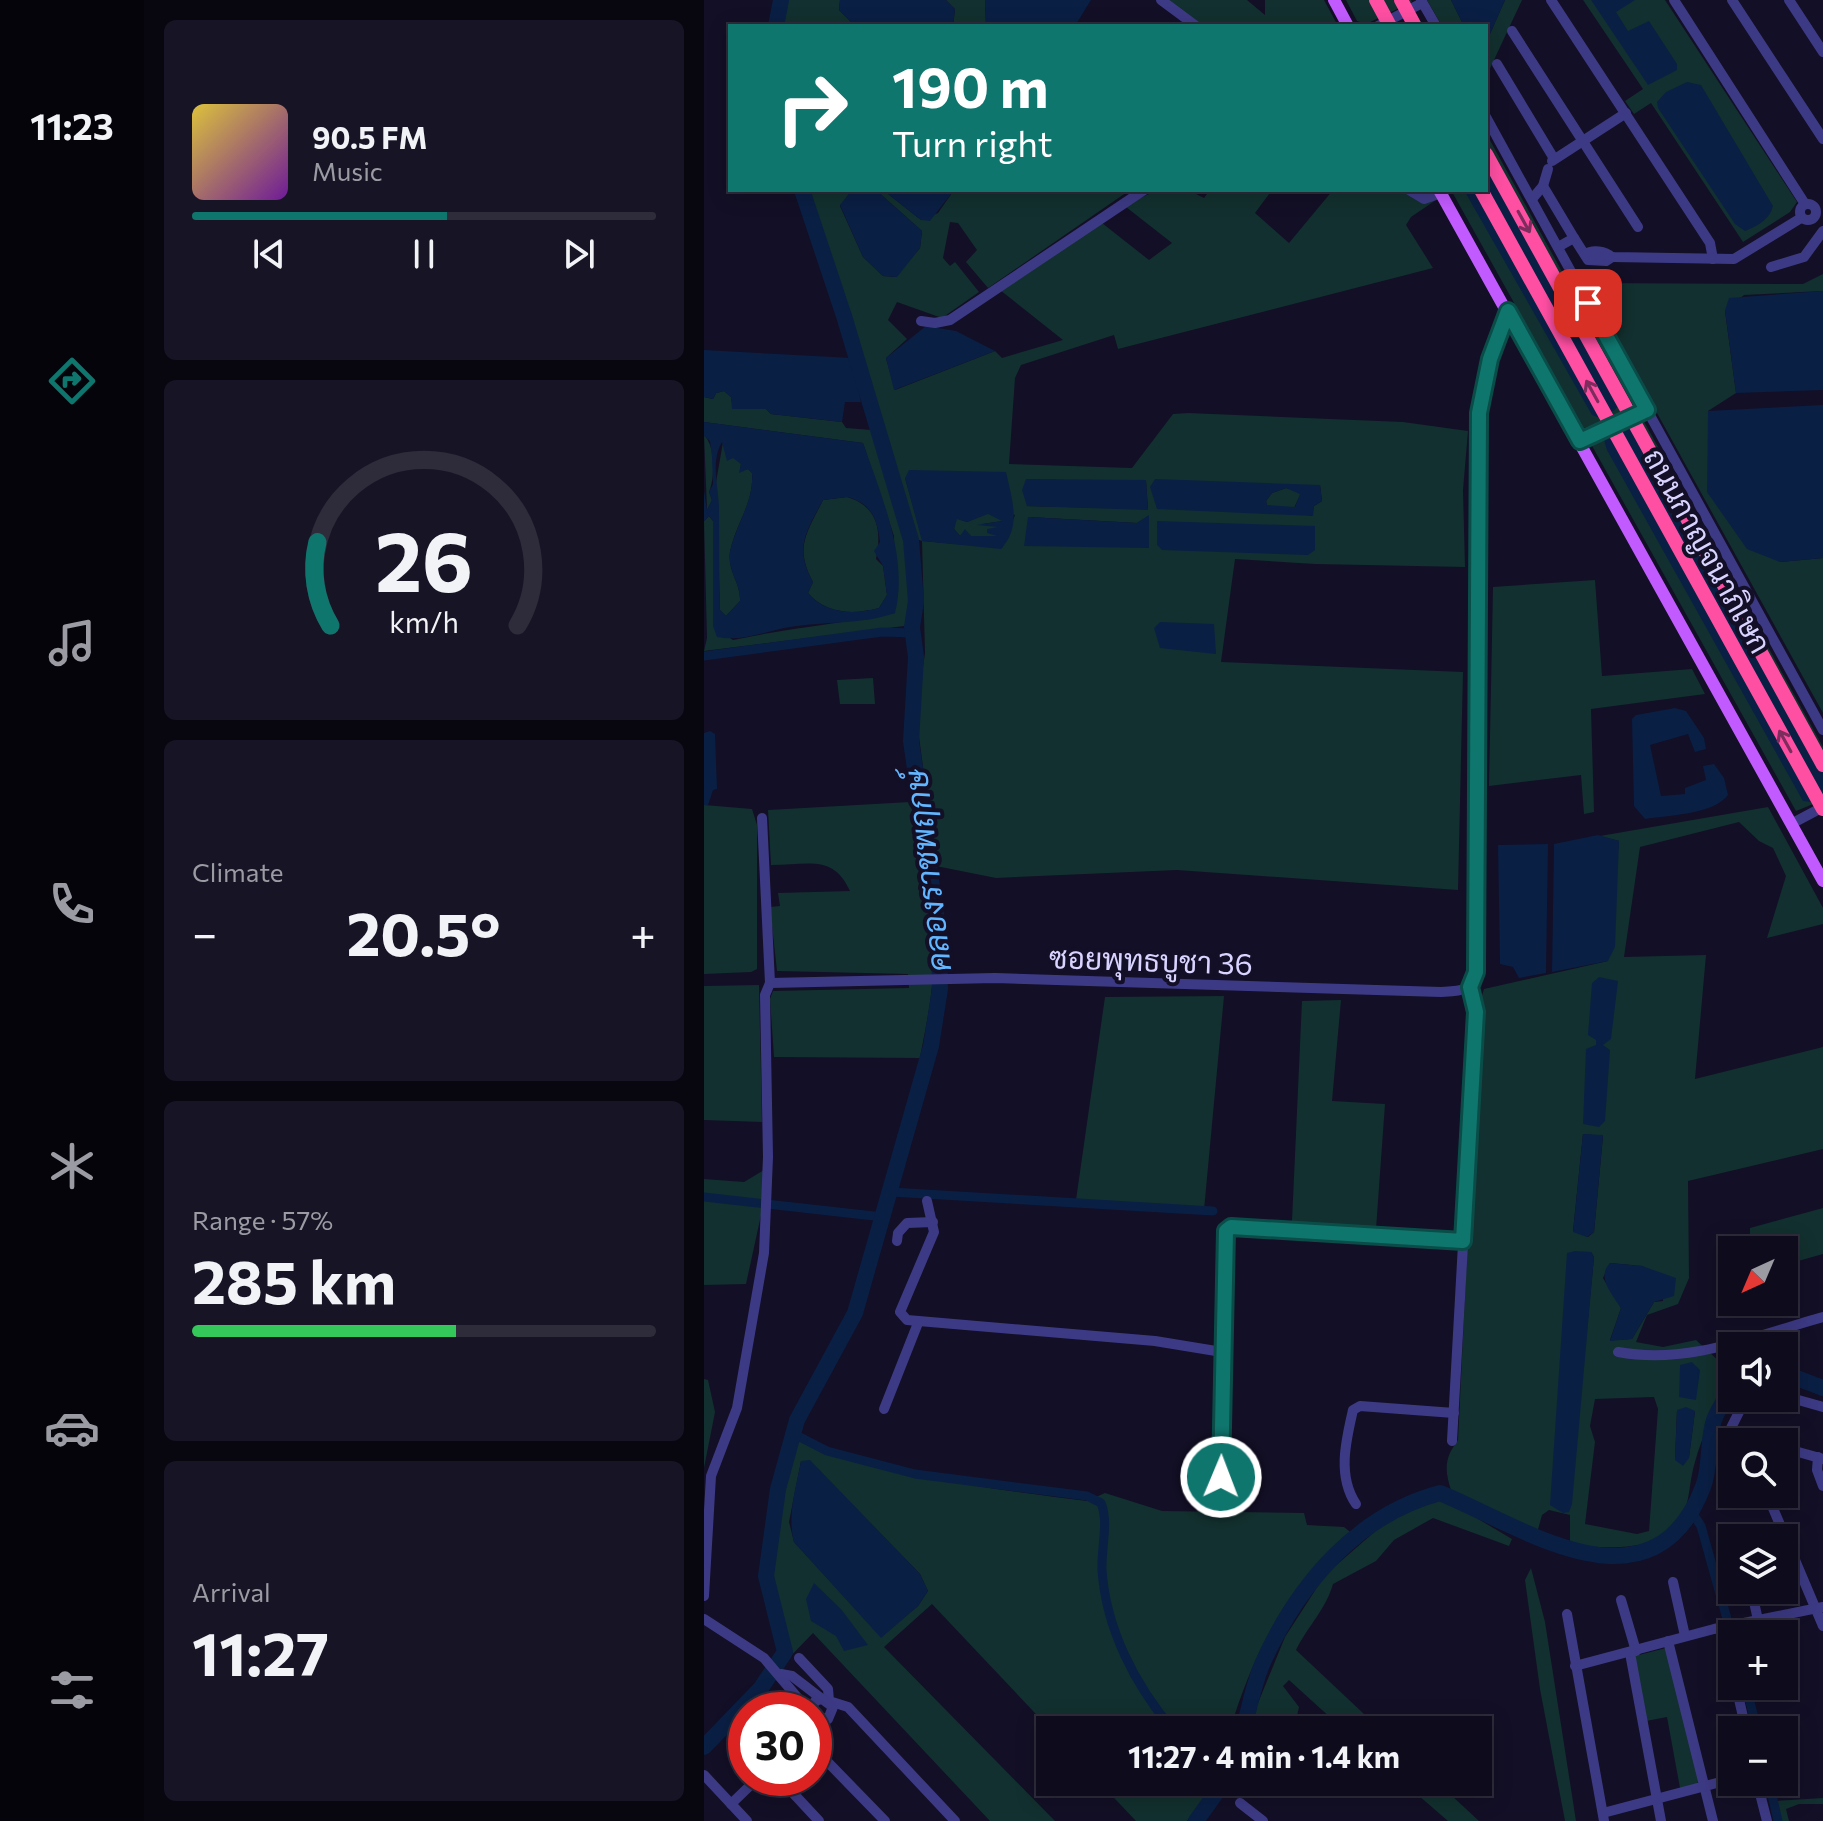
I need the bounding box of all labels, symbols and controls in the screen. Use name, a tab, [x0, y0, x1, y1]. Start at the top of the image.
text: 190 m	[892, 51, 1049, 120]
icon: right	[760, 56, 864, 160]
text: 11:23	[30, 103, 114, 147]
text: 90.5 FM	[312, 118, 427, 155]
text: Turn right	[892, 120, 1053, 164]
text: Music	[312, 155, 383, 186]
one-way arrow	[1516, 210, 1532, 233]
icon: previous	[247, 232, 291, 276]
icon: pause	[402, 232, 446, 276]
icon: next	[557, 232, 601, 276]
pin	[1554, 269, 1622, 337]
icon: arrive	[1566, 281, 1610, 325]
icon: directions	[44, 353, 100, 409]
one-way arrow	[1584, 380, 1600, 403]
street label: ถนนกาญจนาภิเษก	[1636, 441, 1780, 660]
text: 26	[375, 507, 473, 609]
text: km/h	[389, 604, 459, 639]
icon: music	[44, 615, 100, 671]
one-way arrow	[1777, 730, 1793, 753]
water label: คลองราชพฤกษ์	[893, 764, 959, 974]
text: Climate	[192, 856, 284, 887]
icon: phone	[44, 876, 100, 932]
text: 20.5°	[347, 895, 501, 968]
text: −	[192, 905, 217, 959]
text: +	[630, 905, 656, 959]
street label: ซอยพุทธบูชา 36	[1048, 937, 1254, 986]
icon: climate	[44, 1138, 100, 1194]
text: Range · 57%	[192, 1204, 333, 1235]
north arrow	[1718, 1236, 1798, 1316]
map controls	[1718, 1236, 1798, 1796]
text: 285 km	[192, 1243, 396, 1316]
button: sound	[1718, 1332, 1798, 1412]
icon: car	[44, 1400, 100, 1456]
button: search	[1718, 1428, 1798, 1508]
position arrow	[1179, 1435, 1263, 1519]
button: layers	[1718, 1524, 1798, 1604]
text: Arrival	[192, 1576, 271, 1607]
text: 11:27	[192, 1615, 329, 1688]
button: +	[1718, 1620, 1798, 1700]
icon: filters	[44, 1662, 100, 1718]
speed limit sign: 30	[728, 1692, 832, 1796]
button: −	[1718, 1716, 1798, 1796]
text: 11:27 · 4 min · 1.4 km	[1128, 1737, 1400, 1774]

